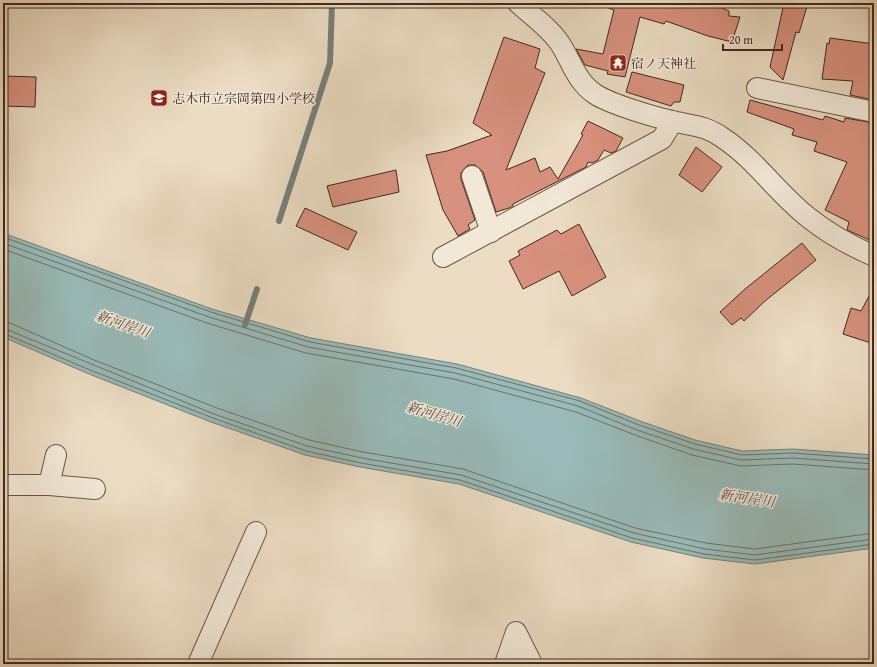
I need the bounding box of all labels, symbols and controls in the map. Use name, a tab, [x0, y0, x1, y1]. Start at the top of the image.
scale bar	[723, 26, 782, 52]
text: 20 m	[729, 31, 753, 48]
temple icon: 宿ノ天神社	[608, 53, 628, 73]
place label: 宿ノ天神社	[631, 54, 696, 73]
school or university icon: 志木市立宗岡第四小学校	[149, 88, 169, 108]
place label: 志木市立宗岡第四小学校	[172, 89, 315, 108]
water label: 新河岸川	[93, 305, 155, 343]
water label: 新河岸川	[404, 397, 466, 432]
water label: 新河岸川	[718, 484, 778, 512]

